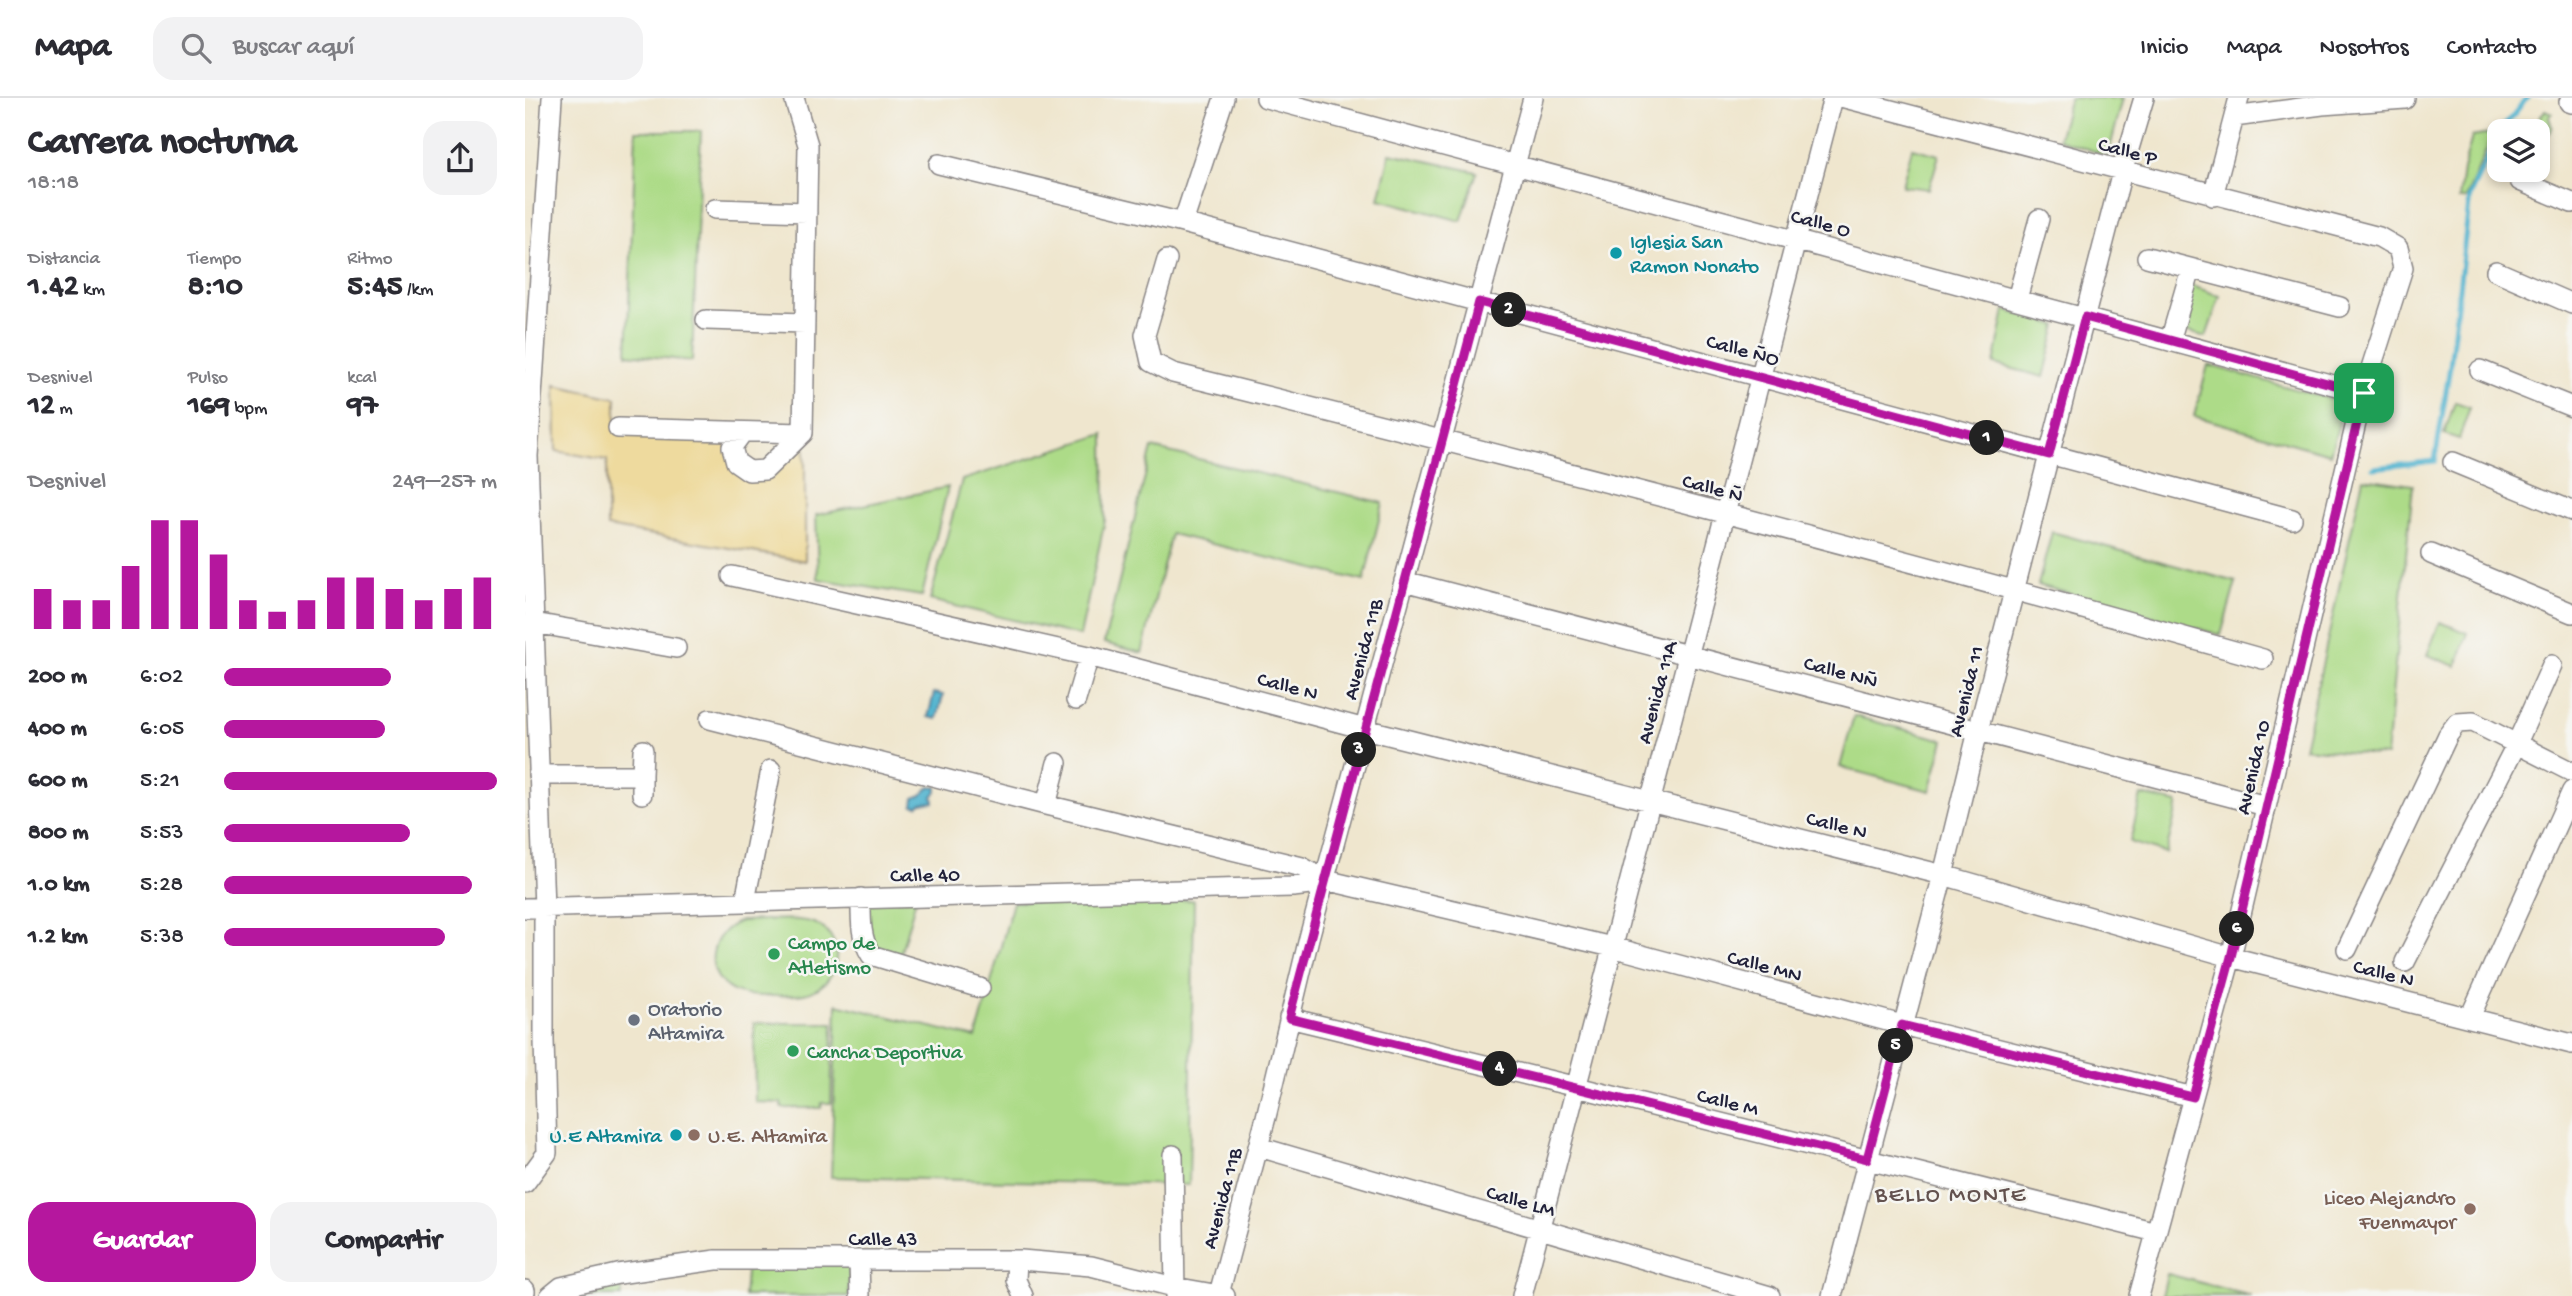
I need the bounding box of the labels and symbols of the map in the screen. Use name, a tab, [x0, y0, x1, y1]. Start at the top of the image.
street label: Calle P	[2095, 134, 2160, 173]
street label: Calle O	[1788, 205, 1853, 245]
place label: Iglesia San Ramon Nonato	[1630, 232, 1759, 281]
marker: Iglesia San Ramon Nonato	[1608, 245, 1624, 261]
pin: 2	[1492, 292, 1527, 328]
street label: Calle ÑO	[1703, 331, 1782, 374]
pin	[2334, 363, 2394, 423]
pin: 1	[1969, 420, 2005, 456]
street label: Calle Ñ	[1679, 470, 1745, 510]
street label: Avenida 11B	[1340, 595, 1391, 703]
street label: Avenida 11A	[1634, 637, 1685, 747]
street label: Avenida 11	[1945, 644, 1992, 740]
street label: Calle NÑ	[1800, 653, 1880, 696]
street label: Calle N	[1254, 668, 1320, 708]
street label: Avenida 10	[2232, 718, 2278, 818]
pin: 3	[1341, 732, 1377, 768]
street label: Calle N	[1803, 808, 1869, 847]
street label: Calle 40	[890, 864, 960, 891]
pin: 6	[2219, 912, 2255, 946]
place label: Campo de Atletismo	[788, 933, 876, 982]
marker: Campo de Atletismo	[766, 946, 782, 962]
street label: Calle MN	[1724, 946, 1804, 990]
street label: Calle N	[2350, 956, 2416, 995]
place label: Oratorio Altamira	[648, 999, 725, 1048]
marker: Oratorio Altamira	[626, 1012, 642, 1028]
pin: 5	[1879, 1028, 1913, 1063]
place label: Cancha Deportiva	[807, 1042, 964, 1067]
marker: Cancha Deportiva	[785, 1043, 801, 1059]
pin: 4	[1483, 1052, 1517, 1086]
street label: Calle M	[1694, 1085, 1761, 1124]
place label: U.E Altamira	[549, 1126, 663, 1151]
place label: U.E. Altamira	[708, 1126, 829, 1151]
marker: U.E Altamira	[668, 1127, 684, 1143]
marker: U.E. Altamira	[686, 1127, 702, 1143]
street label: Avenida 11B	[1199, 1144, 1250, 1252]
street label: Calle LM	[1483, 1182, 1558, 1225]
district label: BELLO MONTE	[1874, 1183, 2027, 1210]
place label: Liceo Alejandro Fuenmayor	[2324, 1188, 2458, 1237]
marker: Liceo Alejandro Fuenmayor	[2462, 1201, 2478, 1217]
street label: Calle 43	[849, 1229, 917, 1254]

